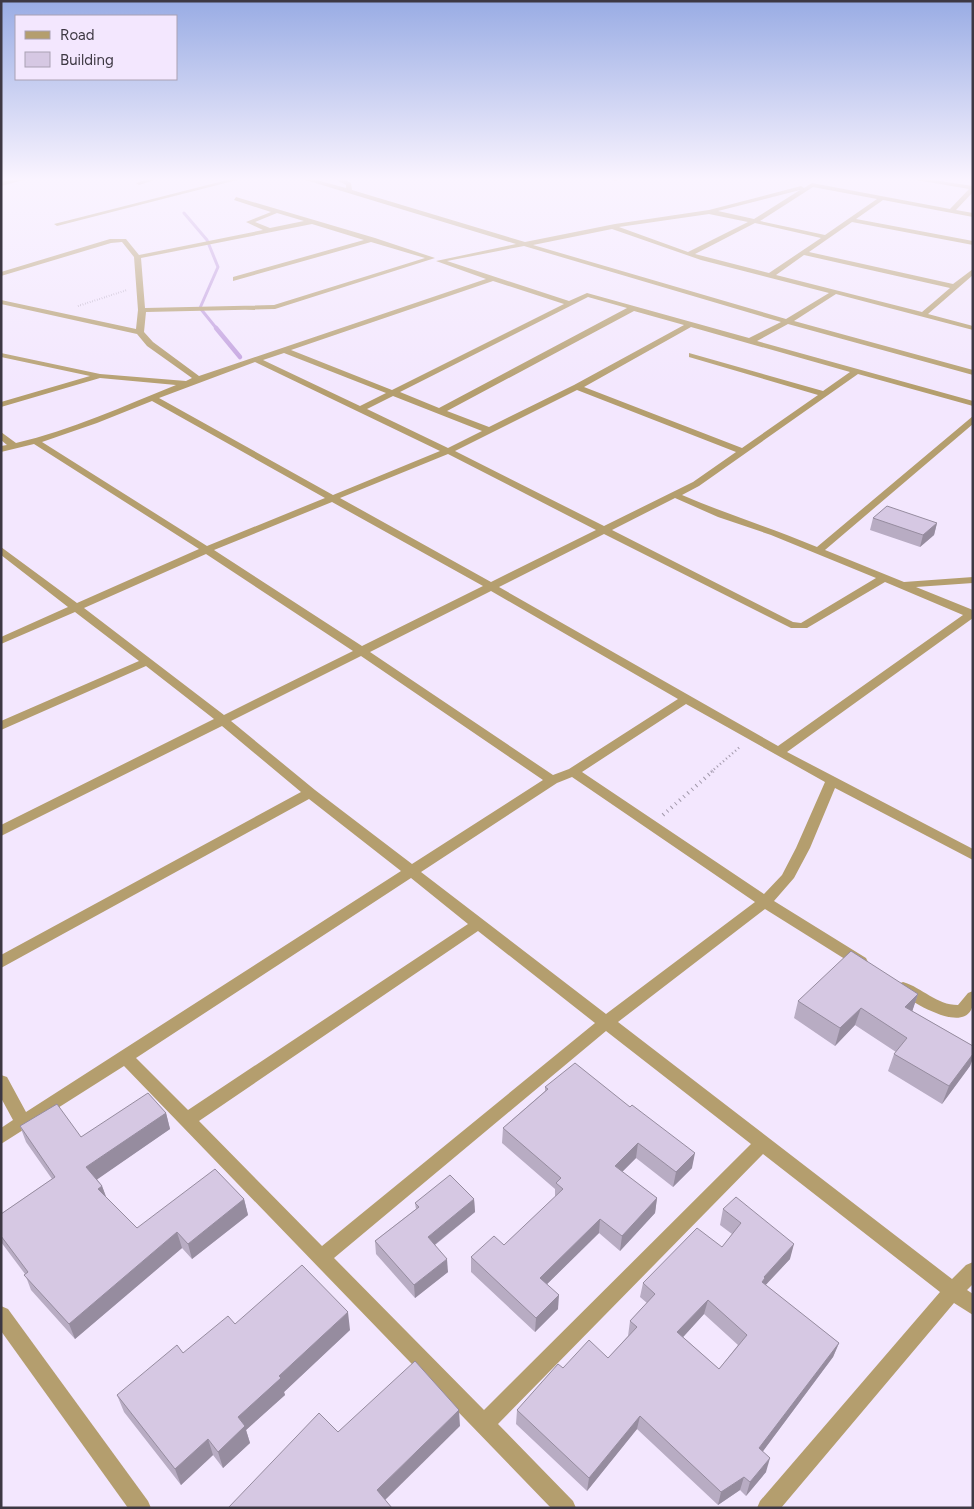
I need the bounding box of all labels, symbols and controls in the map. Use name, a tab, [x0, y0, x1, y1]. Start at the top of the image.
legend	[15, 15, 178, 80]
text: Road	[60, 26, 95, 44]
text: Building	[60, 51, 114, 69]

